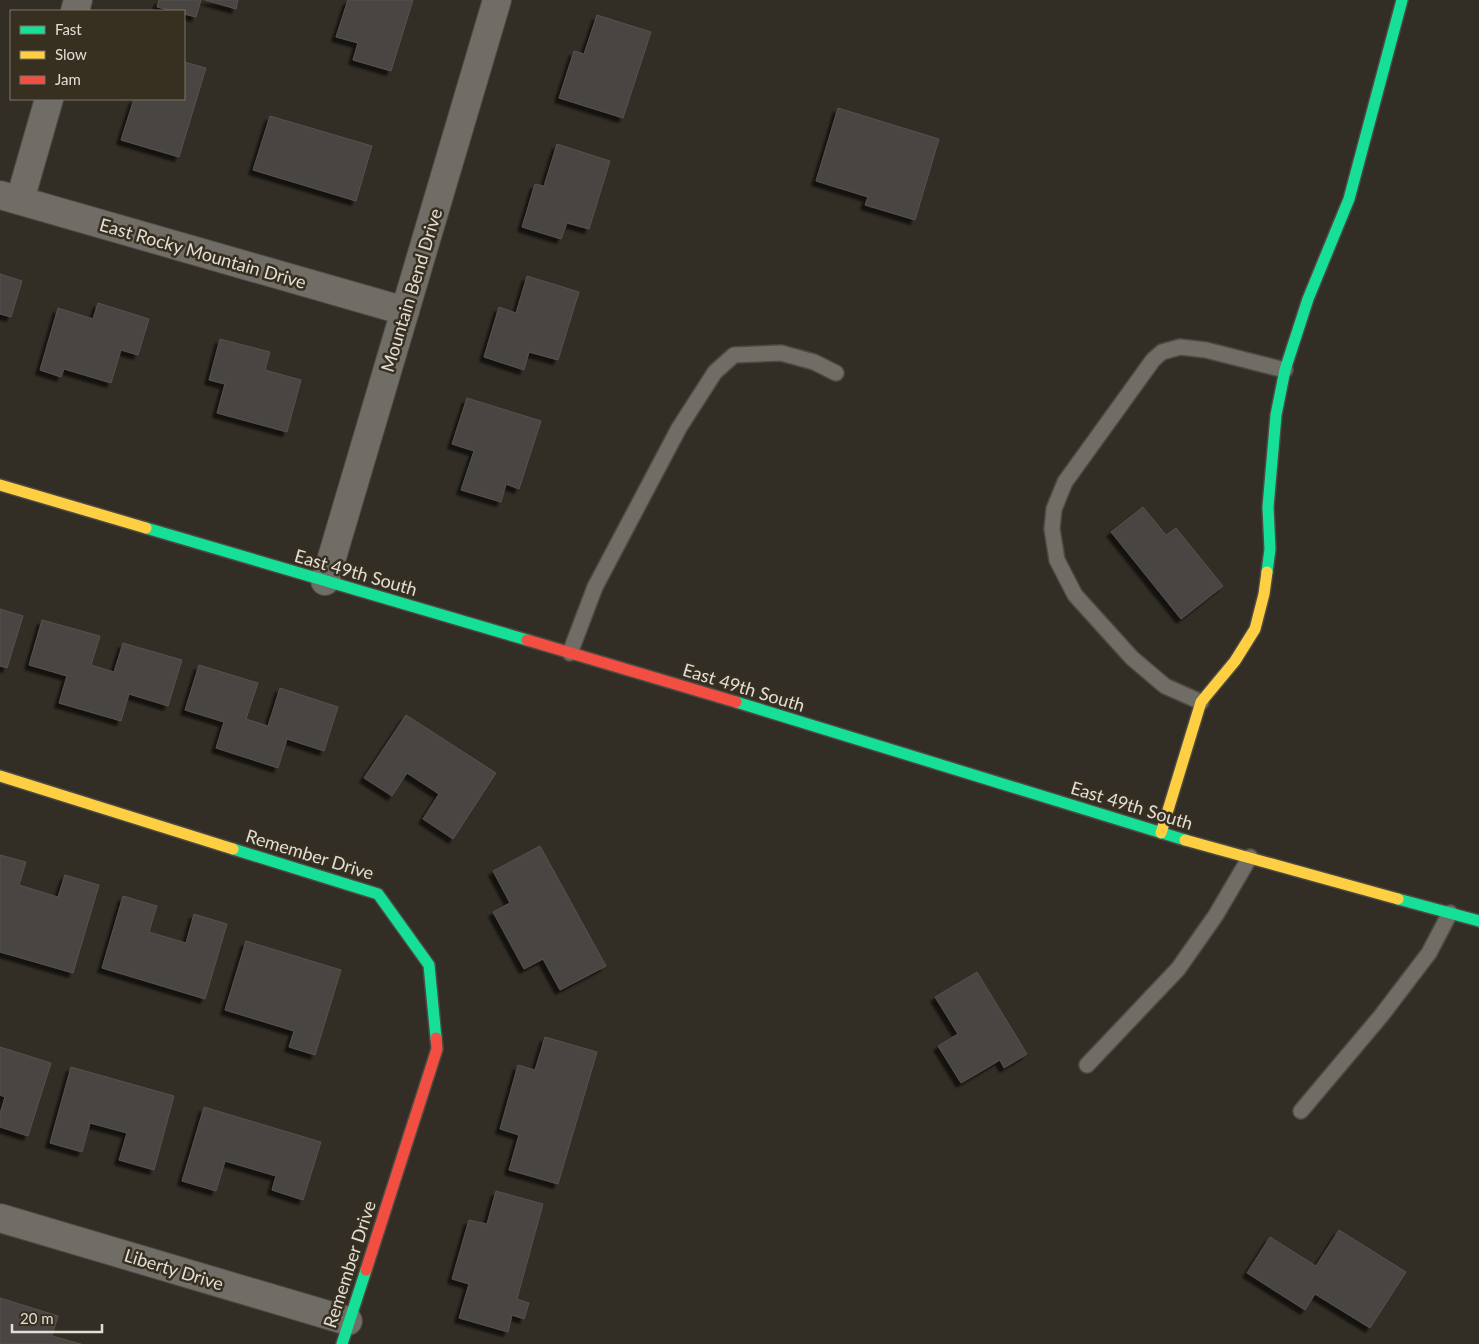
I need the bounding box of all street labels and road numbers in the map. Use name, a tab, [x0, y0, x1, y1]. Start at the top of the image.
street label: Mountain Bend Drive	[376, 206, 446, 374]
street label: East Rocky Mountain Drive	[97, 213, 309, 293]
street label: East 49th South	[292, 544, 420, 600]
street label: East 49th South	[680, 658, 808, 716]
street label: East 49th South	[1068, 776, 1196, 834]
street label: Remember Drive	[243, 824, 377, 884]
street label: Remember Drive	[318, 1198, 380, 1330]
street label: Liberty Drive	[122, 1243, 226, 1295]

